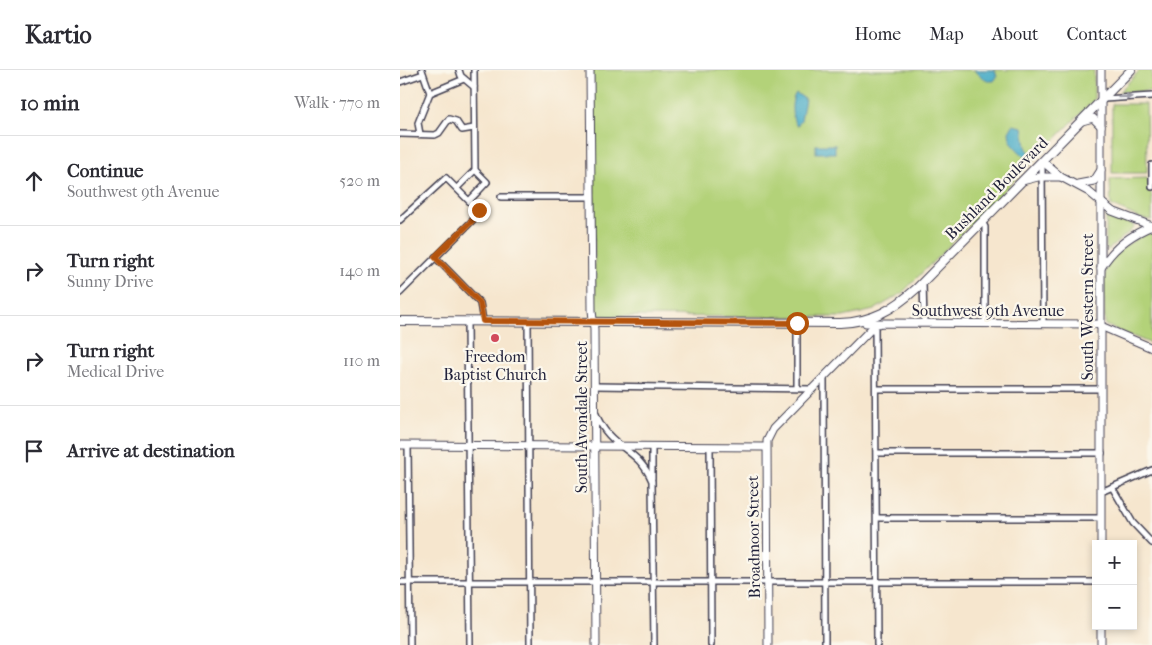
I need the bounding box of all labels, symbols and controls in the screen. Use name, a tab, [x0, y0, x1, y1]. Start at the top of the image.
text: Kartio	[25, 21, 92, 49]
text: Home	[854, 24, 901, 45]
text: Map	[929, 24, 964, 45]
text: About	[992, 24, 1038, 45]
text: Contact	[1066, 24, 1127, 45]
text: 10 min	[20, 91, 79, 115]
text: Walk · 770 m	[294, 93, 380, 112]
one-way arrow	[1117, 93, 1133, 101]
street label: Bushland Boulevard	[941, 133, 1052, 244]
text: Continue	[67, 160, 143, 182]
icon: ahead	[20, 167, 48, 195]
text: 520 m	[339, 171, 380, 190]
text: Southwest 9th Avenue	[67, 182, 219, 201]
route end	[468, 199, 491, 222]
street label: South Western Street	[1078, 233, 1097, 381]
text: Turn right	[67, 250, 154, 272]
icon: right	[20, 257, 48, 285]
text: 140 m	[339, 261, 380, 280]
text: Sunny Drive	[67, 272, 153, 291]
street label: Southwest 9th Avenue	[912, 301, 1064, 320]
route start	[786, 312, 809, 335]
marker: Freedom Baptist Church	[489, 332, 501, 344]
text: Turn right	[67, 340, 154, 362]
street label: South Avondale Street	[572, 341, 591, 493]
icon: right	[20, 347, 48, 375]
place label: Freedom Baptist Church	[443, 347, 547, 384]
text: 110 m	[343, 351, 380, 370]
text: Medical Drive	[67, 362, 164, 381]
icon: arrive	[20, 437, 48, 465]
text: Arrive at destination	[67, 440, 235, 462]
street label: Broadmoor Street	[743, 475, 764, 599]
map controls	[1092, 540, 1137, 630]
button: +	[1092, 540, 1137, 585]
button: −	[1092, 585, 1137, 630]

